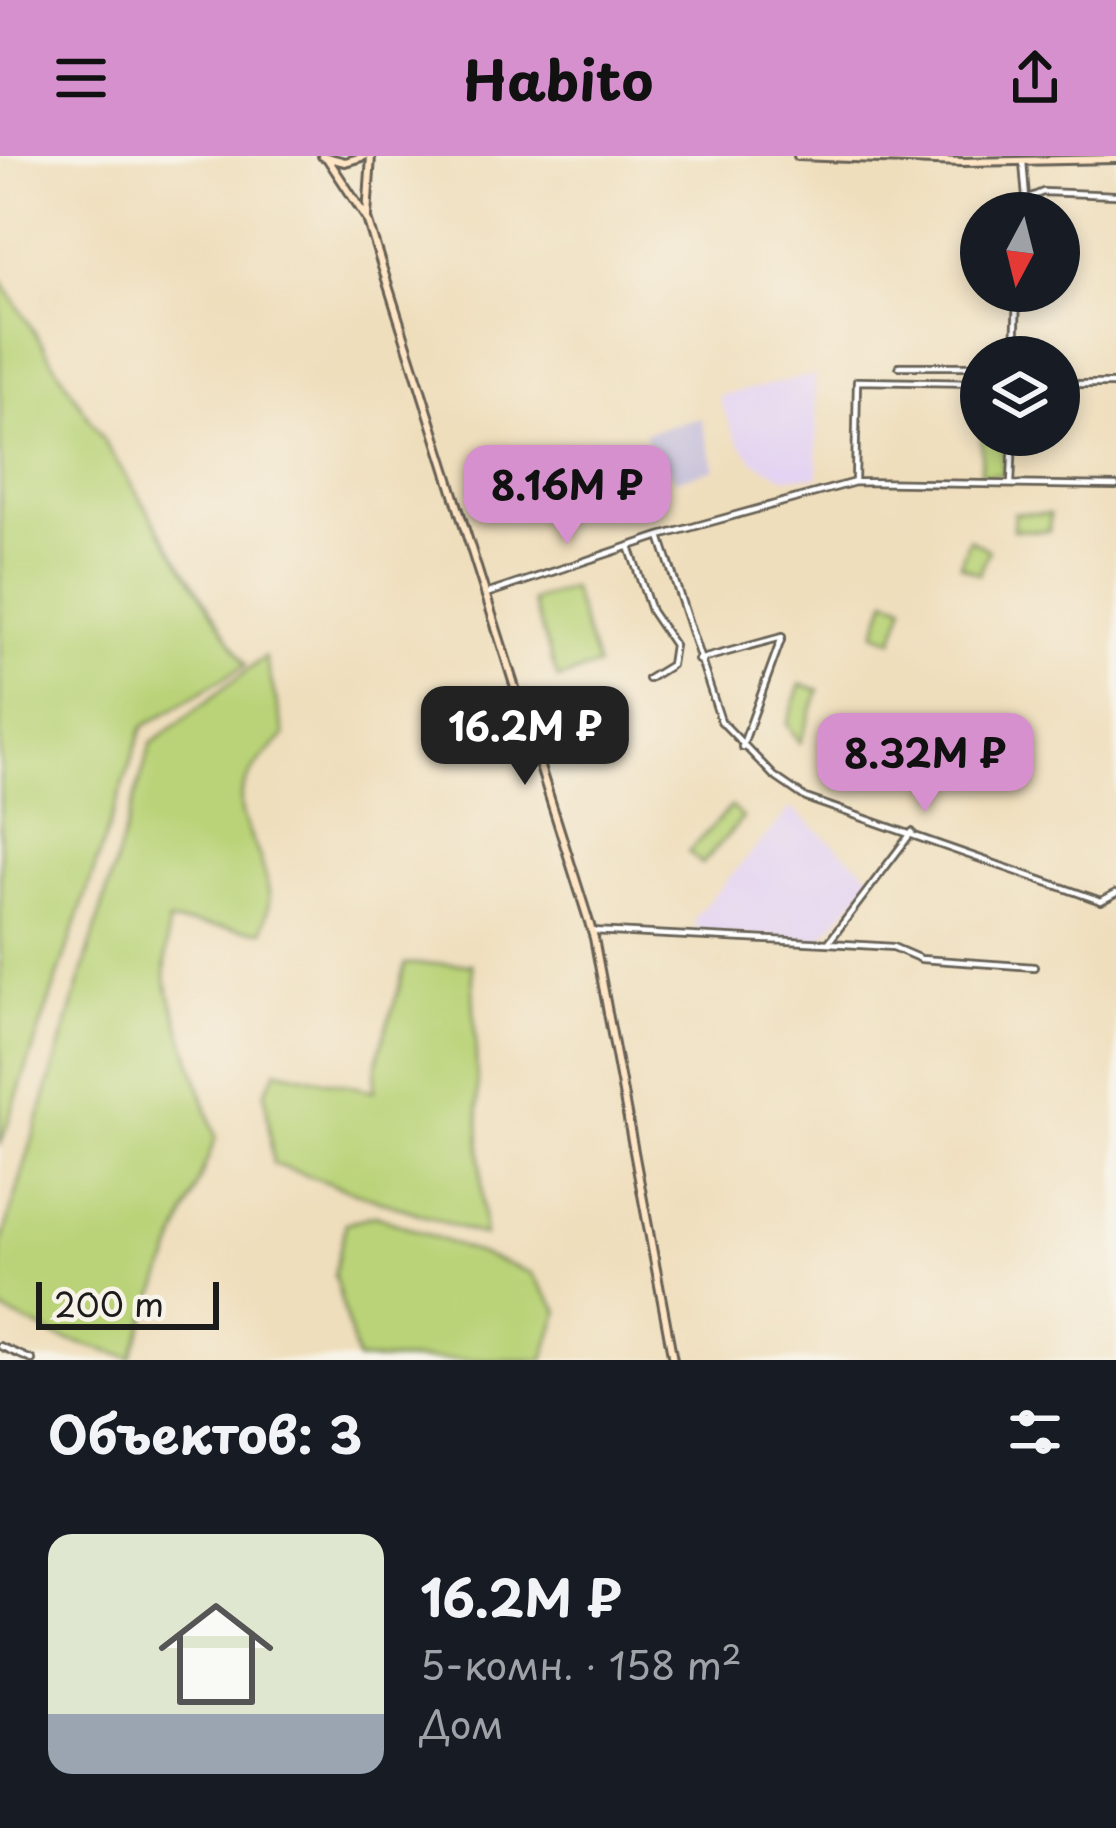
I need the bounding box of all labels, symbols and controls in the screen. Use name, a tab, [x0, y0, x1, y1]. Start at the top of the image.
text: Habito	[463, 38, 653, 119]
icon: menu	[48, 45, 114, 111]
icon: share	[1002, 45, 1068, 111]
north arrow	[960, 192, 1080, 312]
map controls	[960, 192, 1080, 456]
button: layers	[960, 336, 1080, 456]
pin: 8.16M ₽	[456, 445, 678, 547]
text: 8.16M ₽	[491, 454, 643, 513]
pin: 16.2M ₽	[414, 686, 636, 788]
text: 16.2M ₽	[448, 695, 602, 754]
pin: 8.32M ₽	[814, 713, 1036, 815]
text: 8.32M ₽	[844, 722, 1006, 781]
scale bar	[36, 1276, 219, 1329]
text: 200 m	[54, 1278, 164, 1328]
text: Объектов: 3	[48, 1394, 362, 1471]
icon: filters	[1002, 1399, 1068, 1465]
text: 16.2M ₽	[420, 1557, 622, 1634]
icon: home	[144, 1582, 288, 1726]
text: 5-комн. · 158 m²	[420, 1634, 742, 1693]
text: Дом	[420, 1693, 504, 1752]

